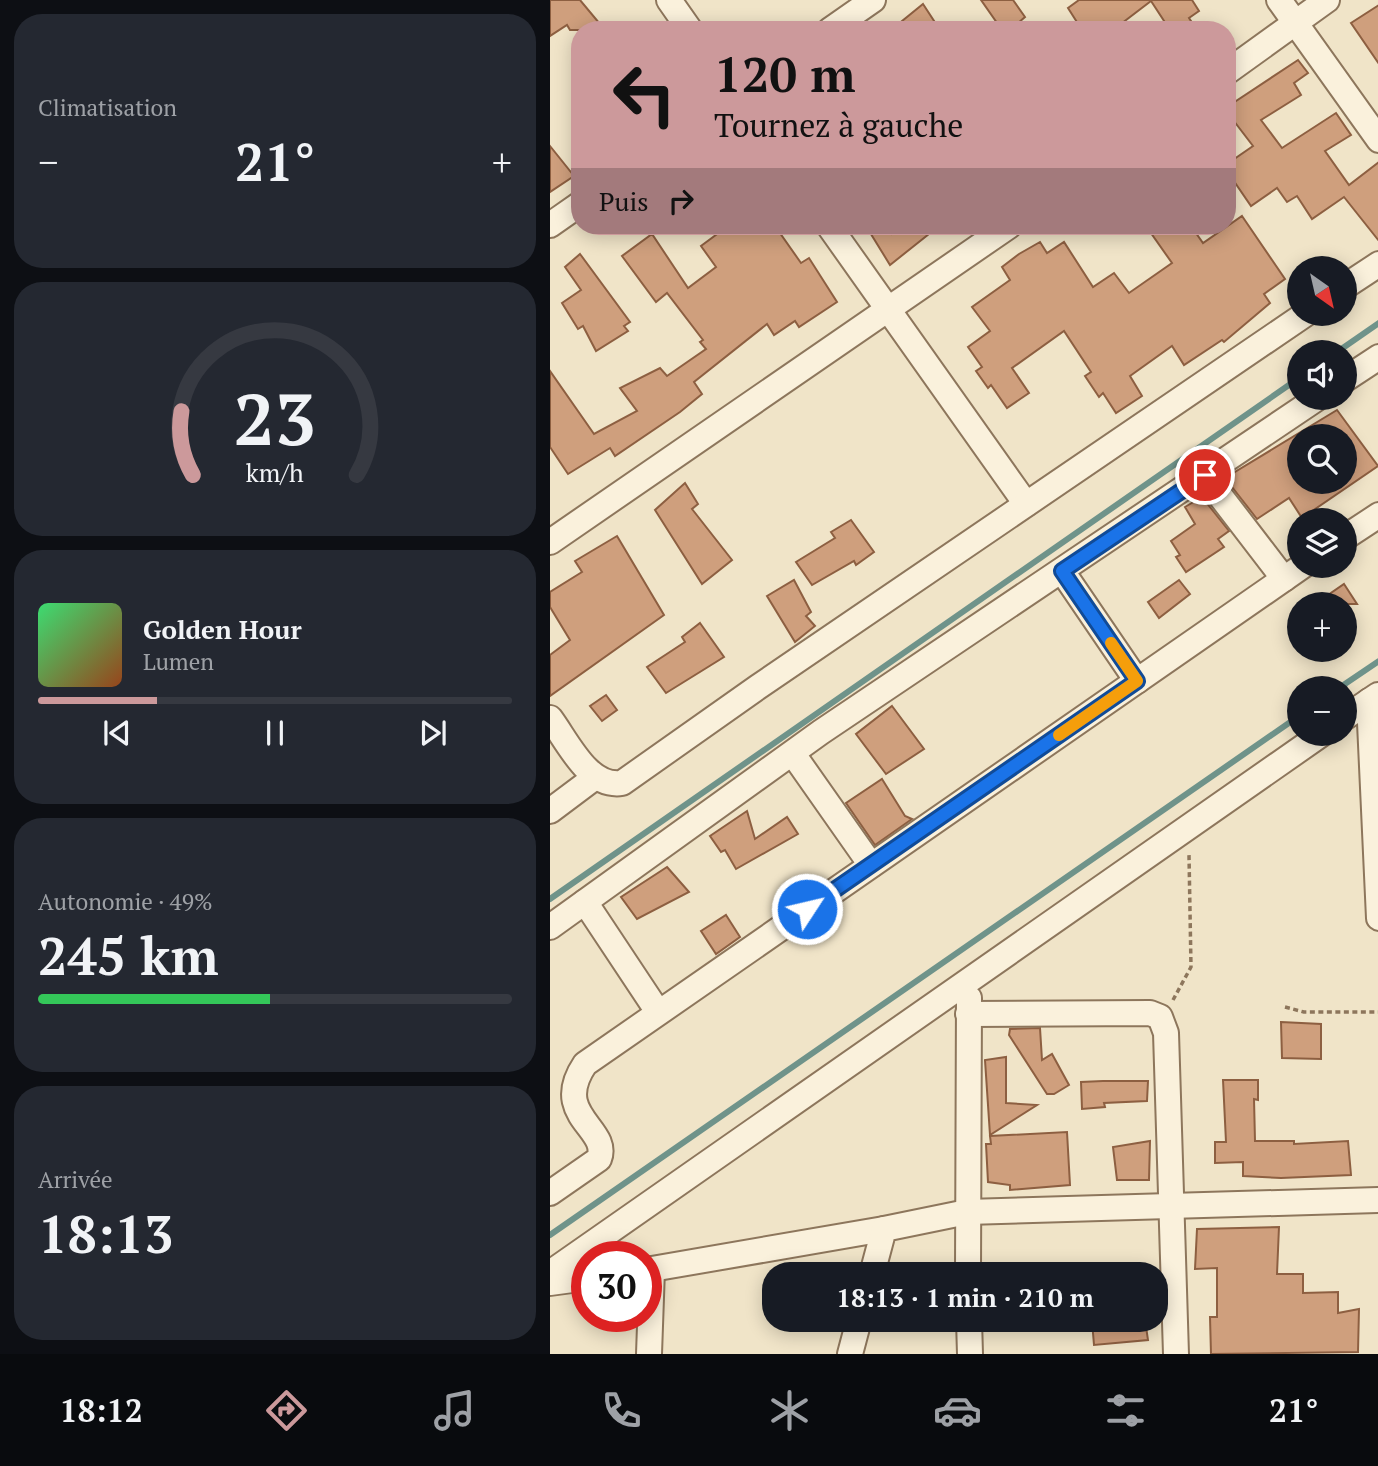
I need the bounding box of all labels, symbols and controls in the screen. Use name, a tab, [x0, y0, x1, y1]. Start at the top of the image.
text: 120 m	[714, 41, 856, 106]
icon: left	[599, 49, 690, 140]
text: Climatisation	[38, 92, 177, 123]
text: Tournez à gauche	[714, 104, 963, 146]
text: 21°	[235, 127, 315, 196]
text: −	[38, 137, 58, 187]
text: +	[492, 137, 512, 187]
icon: right	[662, 182, 700, 220]
text: Puis	[599, 184, 648, 218]
north arrow	[1287, 256, 1357, 326]
map controls	[1287, 256, 1357, 746]
button: sound	[1287, 340, 1357, 410]
text: 23	[234, 369, 316, 466]
button: search	[1287, 424, 1357, 494]
pin	[1175, 445, 1235, 505]
text: km/h	[246, 456, 304, 489]
icon: arrive	[1186, 456, 1224, 494]
button: layers	[1287, 508, 1357, 578]
button: +	[1287, 592, 1357, 662]
text: Golden Hour	[143, 612, 302, 646]
text: Lumen	[143, 646, 214, 677]
button: −	[1287, 676, 1357, 746]
icon: previous	[98, 714, 136, 752]
icon: pause	[256, 714, 294, 752]
icon: next	[414, 714, 452, 752]
position arrow	[770, 872, 844, 946]
text: Autonomie · 49%	[38, 886, 213, 917]
text: 245 km	[38, 921, 219, 990]
text: Arrivée	[38, 1164, 113, 1195]
text: 18:13	[38, 1199, 173, 1268]
speed limit sign: 30	[571, 1241, 662, 1332]
text: 18:13 · 1 min · 210 m	[836, 1280, 1094, 1314]
icon: directions	[262, 1386, 311, 1435]
icon: music	[430, 1386, 479, 1435]
icon: phone	[597, 1386, 646, 1435]
icon: climate	[765, 1386, 814, 1435]
icon: car	[933, 1386, 982, 1435]
icon: filters	[1101, 1386, 1150, 1435]
text: 18:12	[59, 1389, 143, 1431]
text: 21°	[1269, 1389, 1318, 1431]

